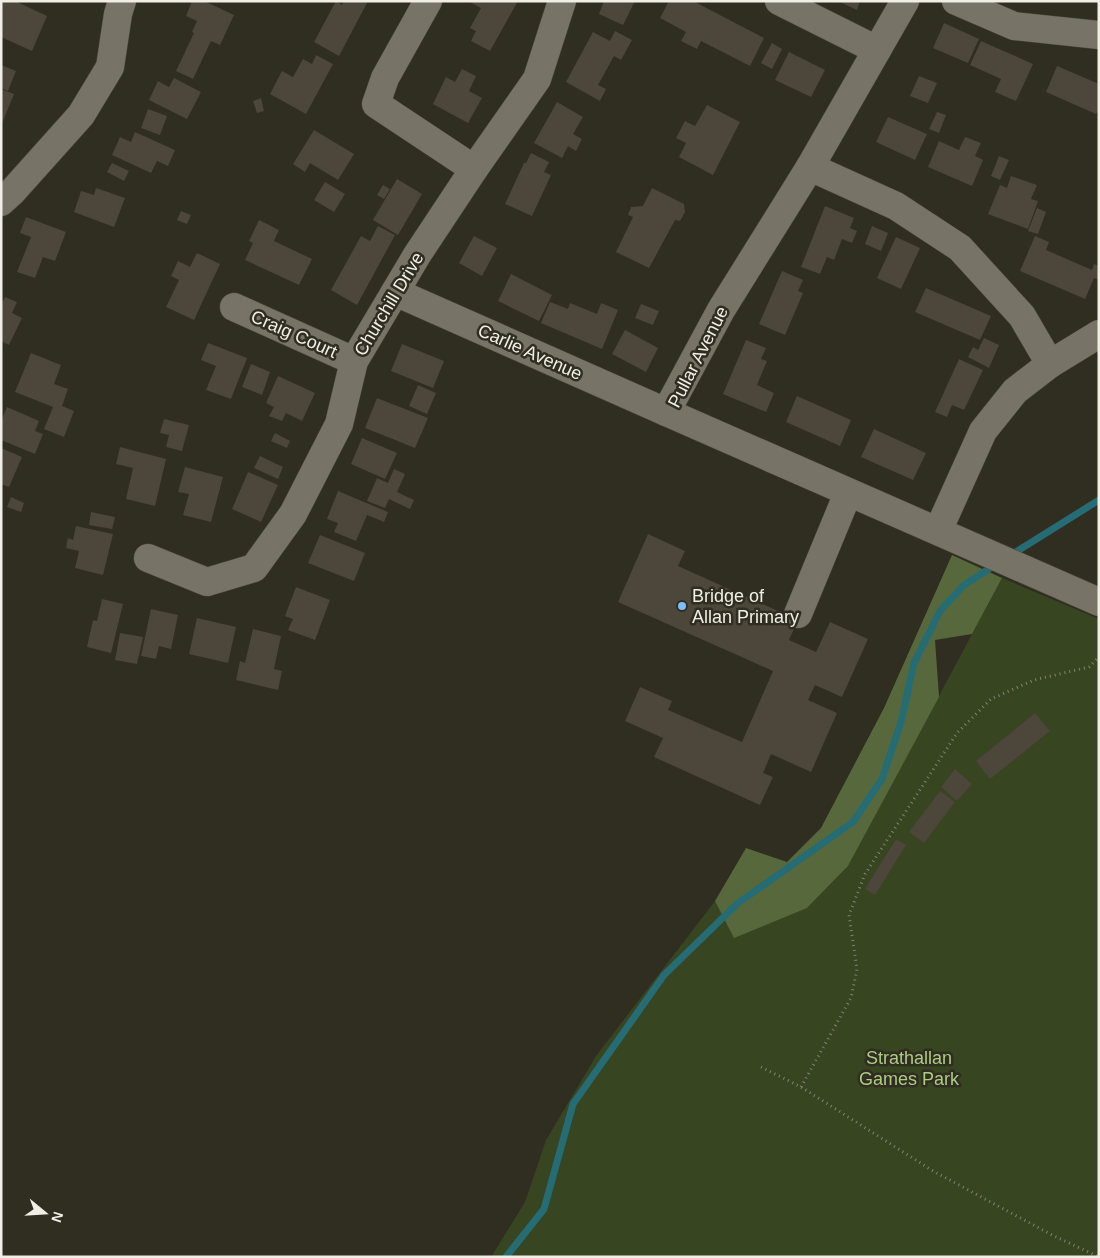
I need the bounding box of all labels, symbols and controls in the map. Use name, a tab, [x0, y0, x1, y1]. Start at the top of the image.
street label: Churchill Drive	[350, 249, 428, 359]
street label: Pullar Avenue	[664, 303, 732, 411]
street label: Craig Court	[248, 306, 340, 362]
street label: Carlie Avenue	[475, 320, 585, 384]
place label: Bridge of Allan Primary	[692, 586, 799, 627]
marker: Bridge of Allan Primary	[676, 600, 688, 612]
park label: Strathallan Games Park	[859, 1048, 960, 1089]
north arrow	[20, 1188, 70, 1238]
text: N	[48, 1210, 67, 1224]

